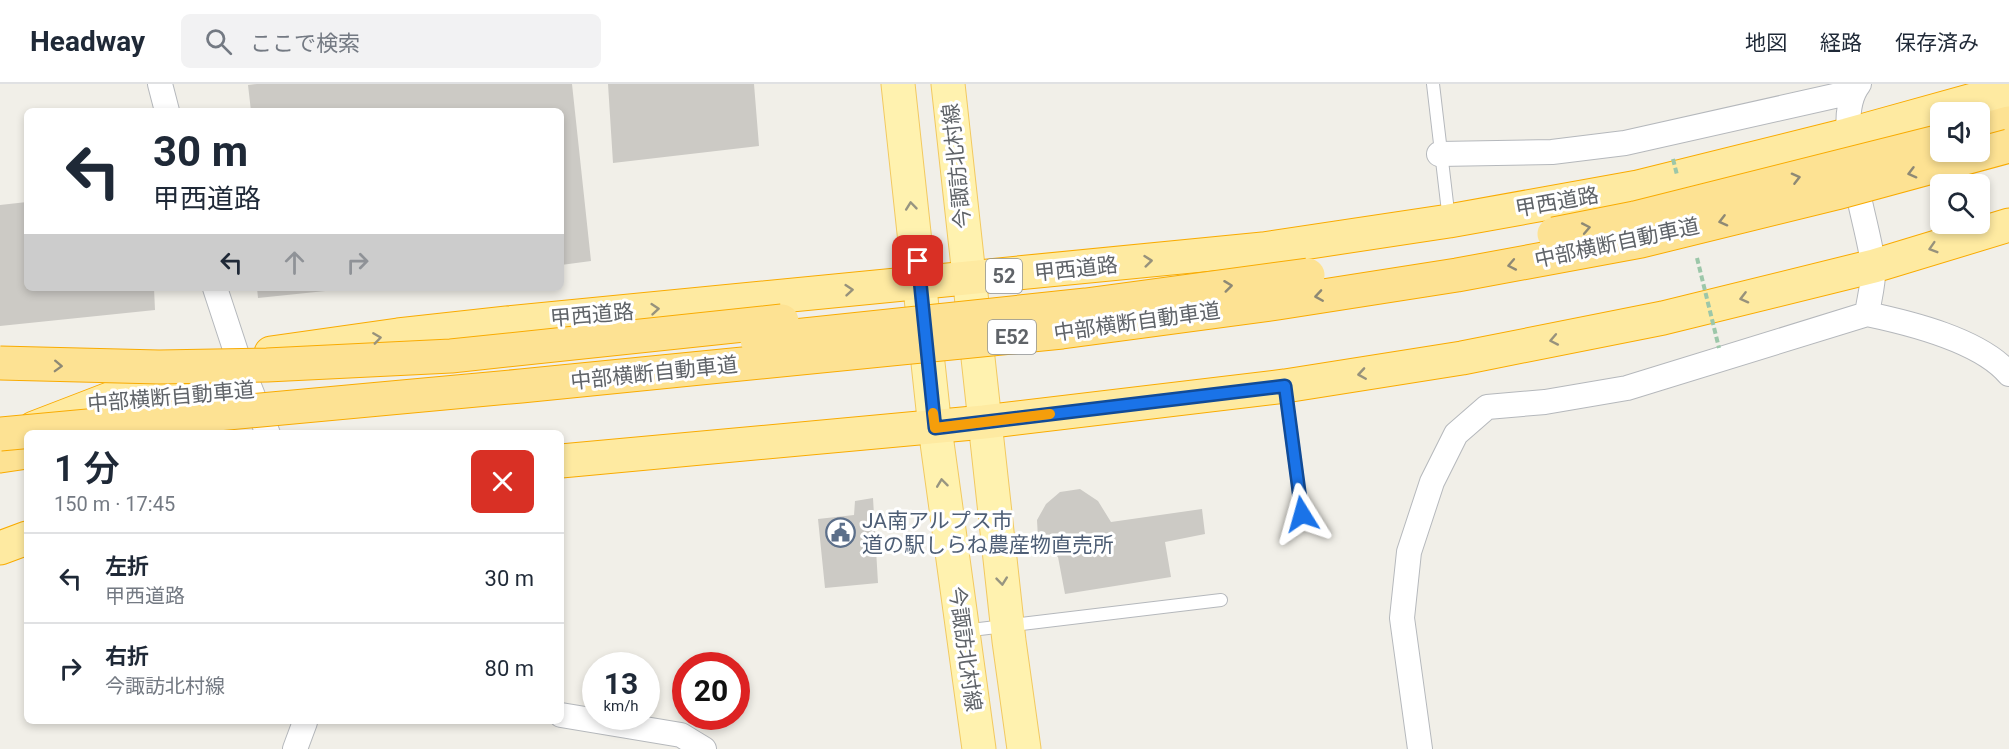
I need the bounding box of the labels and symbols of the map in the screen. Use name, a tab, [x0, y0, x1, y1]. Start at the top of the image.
street label: 今諏訪北村線	[938, 102, 976, 230]
one-way arrow	[1907, 165, 1917, 178]
one-way arrow	[1791, 173, 1801, 186]
street label: 甲西道路	[1514, 183, 1600, 221]
one-way arrow	[906, 201, 918, 210]
one-way arrow	[1719, 213, 1729, 226]
street label: 中部横断自動車道	[1532, 214, 1702, 272]
one-way arrow	[1581, 222, 1591, 235]
pin	[892, 235, 943, 286]
one-way arrow	[1928, 241, 1939, 253]
street label: 甲西道路	[1033, 253, 1119, 285]
one-way arrow	[1143, 255, 1152, 268]
one-way arrow	[1507, 258, 1517, 271]
road number: 52	[986, 259, 1022, 293]
one-way arrow	[1223, 280, 1232, 293]
one-way arrow	[844, 284, 854, 297]
one-way arrow	[1315, 290, 1324, 302]
one-way arrow	[1740, 291, 1750, 304]
street label: 中部横断自動車道	[1052, 298, 1222, 346]
street label: 甲西道路	[549, 299, 635, 331]
one-way arrow	[650, 303, 659, 316]
road number: E52	[988, 320, 1036, 354]
one-way arrow	[373, 332, 382, 345]
one-way arrow	[1549, 333, 1559, 346]
street label: 中部横断自動車道	[569, 352, 739, 394]
one-way arrow	[54, 359, 63, 372]
one-way arrow	[1357, 367, 1367, 379]
street label: 中部横断自動車道	[86, 378, 256, 416]
one-way arrow	[937, 478, 949, 488]
position arrow	[1270, 482, 1334, 546]
place label: JA南アルプス市 道の駅しらね農産物直売所	[862, 509, 1114, 557]
public building icon: JA南アルプス市 道の駅しらね農産物直売所	[825, 517, 857, 549]
one-way arrow	[996, 576, 1008, 585]
street label: 今諏訪北村線	[944, 585, 986, 713]
speed limit sign: 20	[672, 652, 750, 730]

